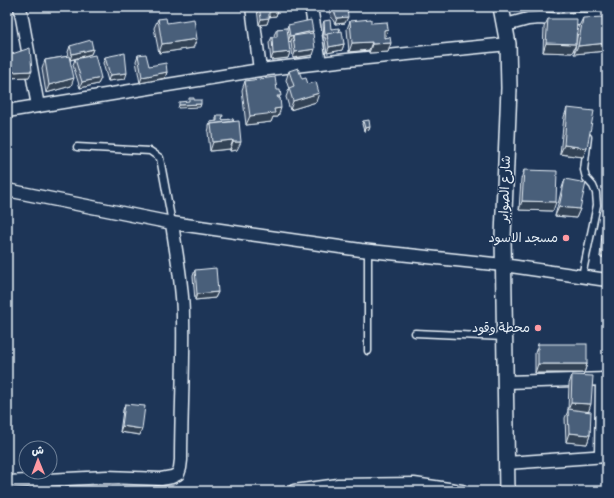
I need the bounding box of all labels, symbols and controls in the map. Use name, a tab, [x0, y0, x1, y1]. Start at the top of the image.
street label: شارع الصوابر	[496, 155, 515, 224]
place label: مسجد الاسود	[489, 230, 558, 246]
marker: مسجد الاسود	[561, 233, 571, 243]
place label: محطة وقود	[472, 320, 530, 336]
marker: محطة وقود	[533, 323, 543, 333]
north arrow	[18, 440, 58, 480]
text: ش	[32, 444, 44, 457]

